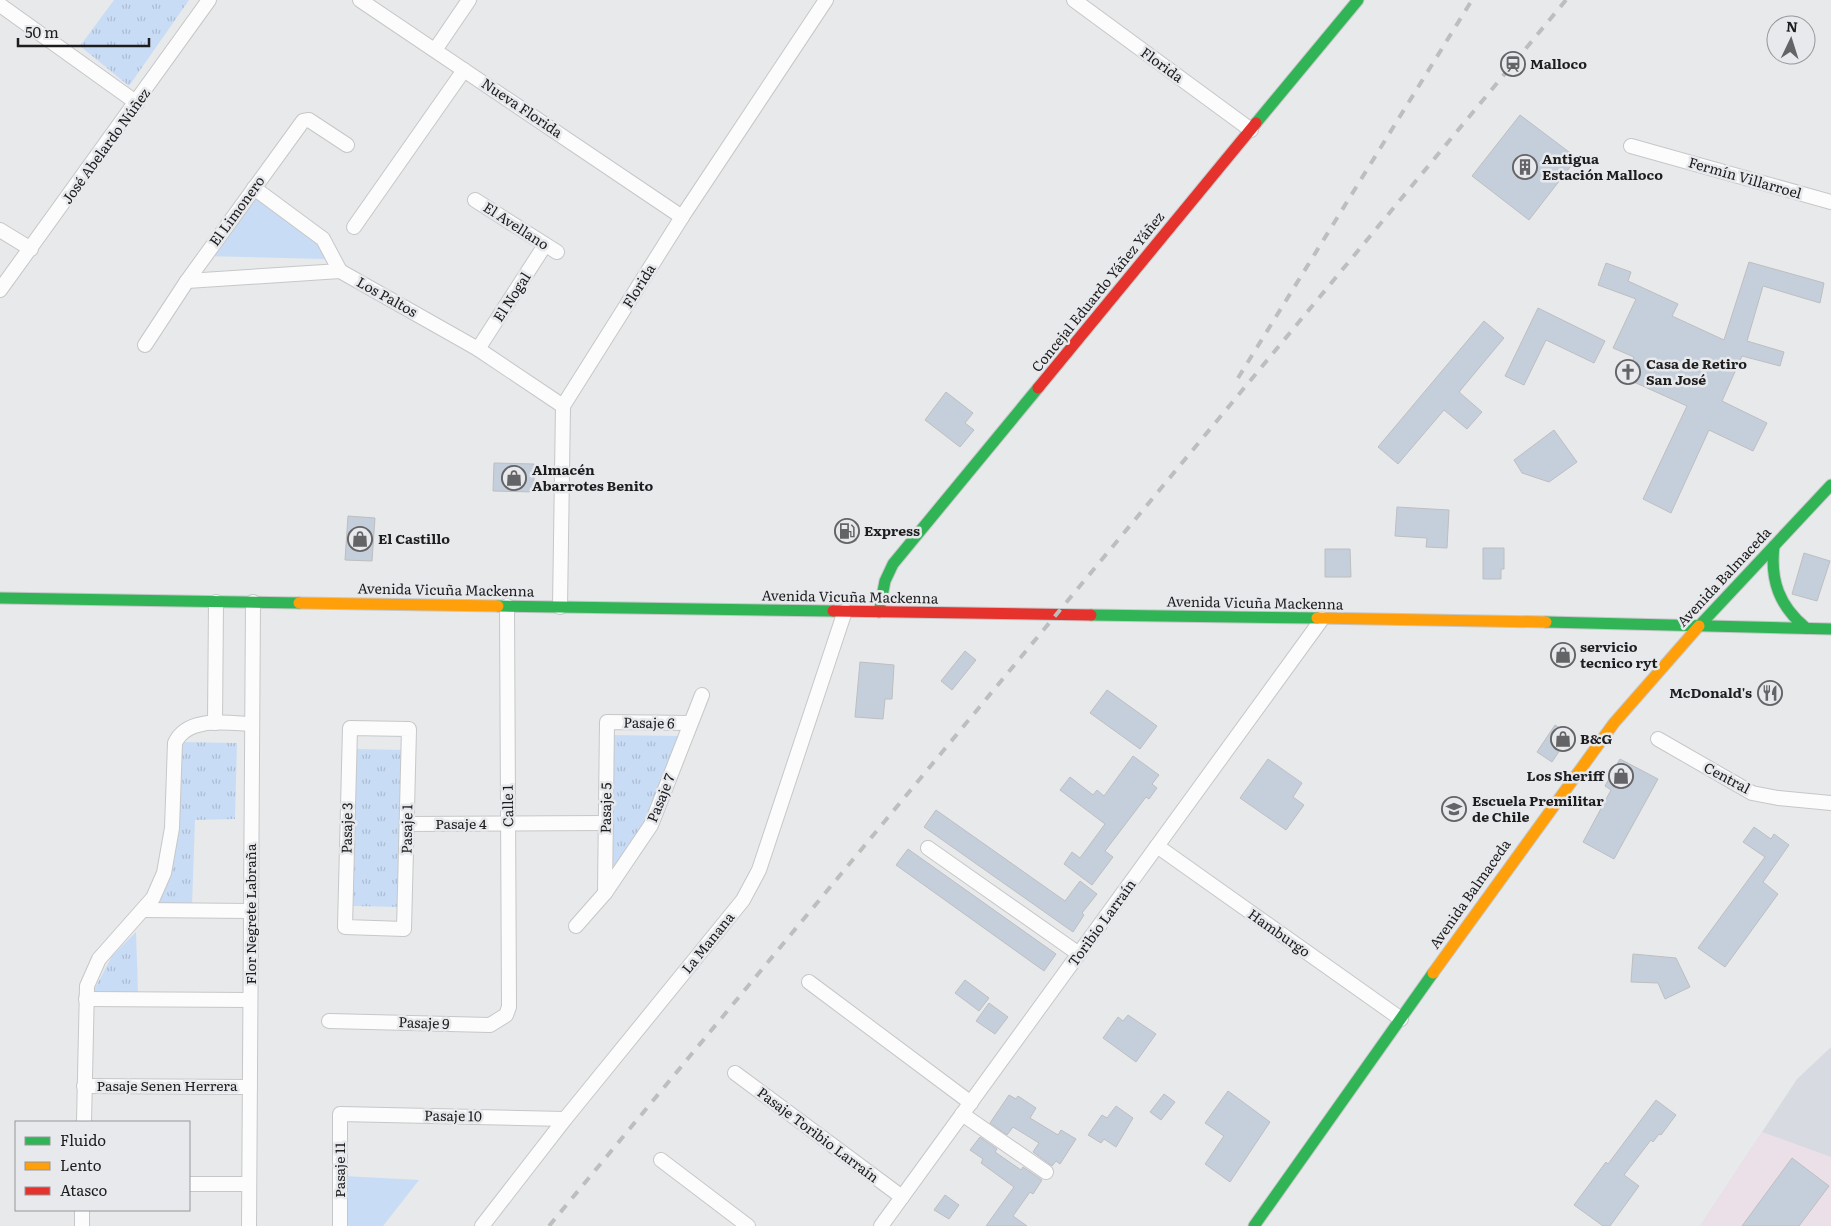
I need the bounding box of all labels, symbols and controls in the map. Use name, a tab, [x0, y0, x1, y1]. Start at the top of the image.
scale bar	[18, 15, 149, 47]
north arrow	[1766, 15, 1816, 65]
text: N	[1785, 16, 1799, 36]
text: 50 m	[25, 20, 59, 43]
street label: Florida	[1137, 42, 1188, 87]
station icon: Malloco	[1500, 51, 1526, 77]
place label: Malloco	[1530, 53, 1587, 73]
street label: Nueva Florida	[478, 73, 567, 142]
street label: José Abelardo Núñez	[56, 83, 154, 207]
place label: Antigua Estación Malloco	[1542, 148, 1663, 184]
street label: Fermín Villarroel	[1686, 151, 1804, 203]
building icon: Antigua Estación Malloco	[1512, 154, 1538, 180]
street label: El Limonero	[204, 171, 269, 250]
street label: El Avellano	[480, 196, 553, 254]
street label: Concejal Eduardo Yáñez Yáñez	[1026, 207, 1168, 376]
street label: Florida	[617, 259, 660, 311]
street label: El Nogal	[488, 268, 535, 325]
street label: Los Paltos	[354, 271, 421, 321]
place label: Casa de Retiro San José	[1646, 353, 1747, 389]
church icon: Casa de Retiro San José	[1615, 359, 1641, 385]
place label: Almacén Abarrotes Benito	[532, 459, 654, 495]
shop icon: Almacén Abarrotes Benito	[501, 465, 527, 491]
fuel station icon: Express	[834, 518, 860, 544]
place label: Express	[864, 520, 920, 540]
street label: Avenida Balmaceda	[1672, 522, 1775, 631]
shop icon: El Castillo	[347, 526, 373, 552]
place label: El Castillo	[378, 528, 450, 548]
street label: Avenida Vicuña Mackenna	[357, 577, 535, 601]
street label: Avenida Vicuña Mackenna	[761, 584, 939, 608]
street label: Avenida Vicuña Mackenna	[1166, 590, 1344, 614]
place label: servicio tecnico ryt	[1580, 636, 1659, 672]
shop icon: servicio tecnico ryt	[1550, 642, 1576, 668]
restaurant icon: McDonald's	[1757, 680, 1783, 706]
place label: McDonald's	[1669, 682, 1752, 702]
street label: Pasaje 6	[623, 712, 675, 732]
shop icon: B&G	[1550, 726, 1576, 752]
place label: B&G	[1580, 728, 1612, 748]
street label: Central	[1701, 757, 1755, 798]
shop icon: Los Sheriff	[1608, 763, 1634, 789]
place label: Los Sheriff	[1527, 765, 1606, 785]
street label: Pasaje 7	[641, 770, 679, 825]
street label: Pasaje 5	[595, 782, 615, 834]
street label: Calle 1	[497, 784, 517, 827]
place label: Escuela Premilitar de Chile	[1472, 790, 1604, 826]
school or university icon: Escuela Premilitar de Chile	[1441, 796, 1467, 822]
street label: Pasaje 3	[336, 802, 356, 854]
street label: Pasaje 1	[396, 804, 416, 854]
street label: Pasaje 4	[435, 813, 487, 833]
street label: Avenida Balmaceda	[1424, 834, 1515, 952]
street label: Flor Negrete Labraña	[240, 843, 260, 984]
street label: Toribio Larraín	[1063, 875, 1140, 970]
street label: Hamburgo	[1244, 903, 1315, 961]
street label: La Manana	[676, 907, 739, 977]
street label: Pasaje 9	[398, 1011, 450, 1033]
street label: Pasaje Senen Herrera	[97, 1075, 238, 1095]
street label: Pasaje Toribio Larraín	[754, 1082, 884, 1187]
street label: Pasaje 10	[424, 1104, 482, 1126]
legend	[15, 1121, 190, 1211]
text: Fluido	[60, 1128, 106, 1151]
street label: Pasaje 11	[329, 1142, 349, 1198]
text: Lento	[60, 1153, 102, 1176]
text: Atasco	[60, 1178, 107, 1201]

